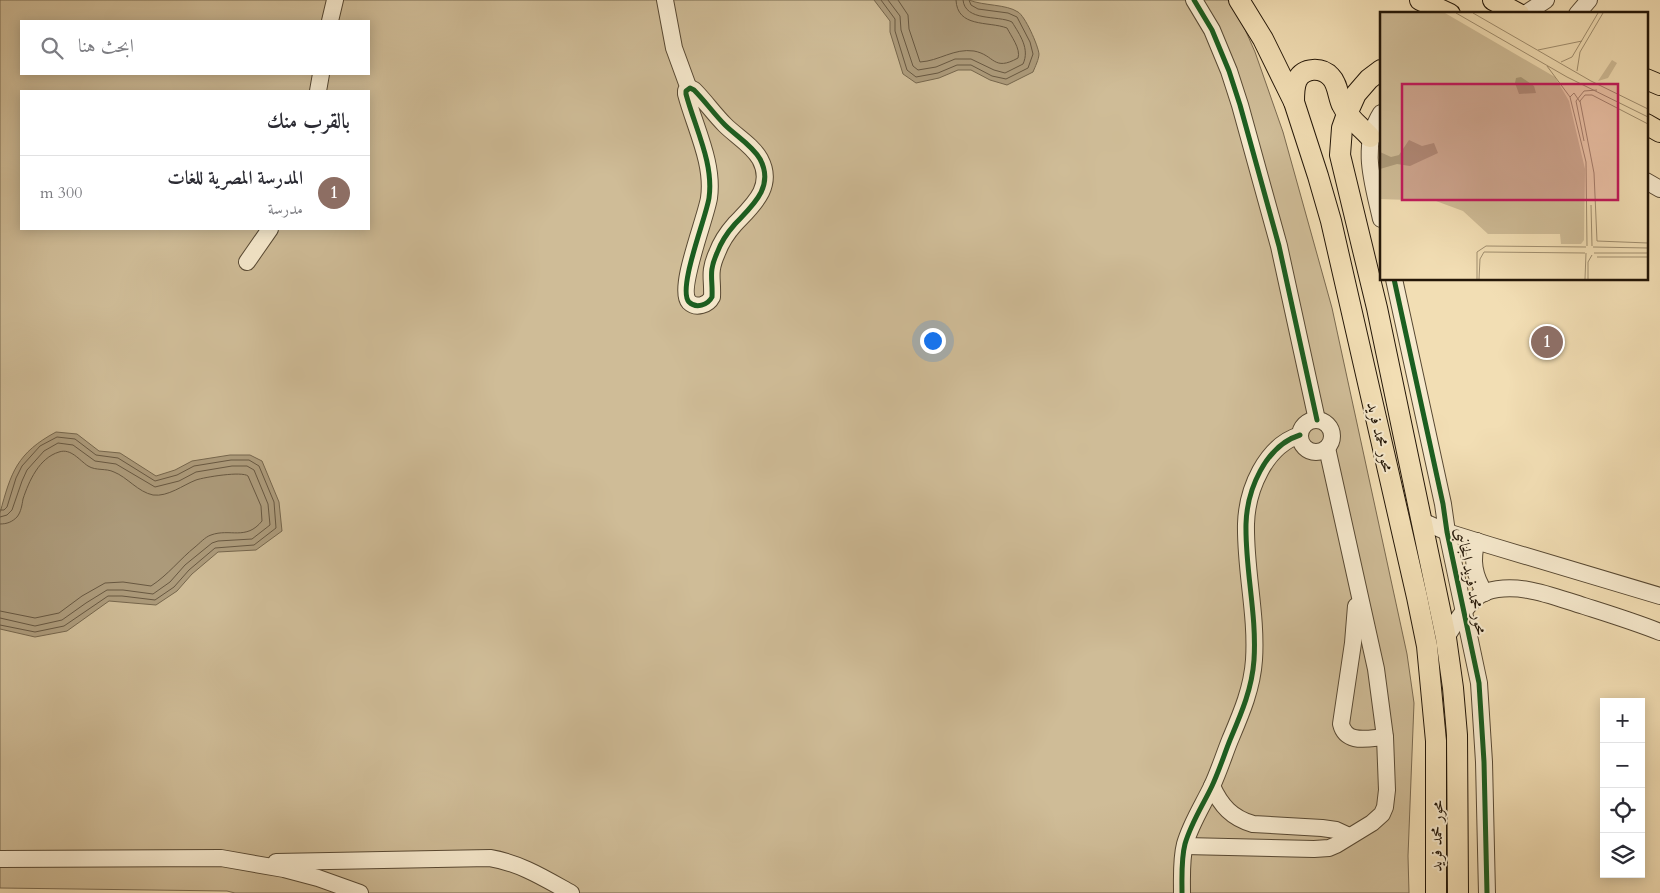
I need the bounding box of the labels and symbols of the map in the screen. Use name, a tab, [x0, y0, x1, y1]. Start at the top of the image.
inset map	[1380, 12, 1648, 280]
pin: 1	[1531, 323, 1563, 361]
your location	[920, 328, 946, 354]
street label: محور محمد فريد	[1361, 400, 1399, 475]
street label: محور محمد فريد الجانبى	[1449, 525, 1492, 637]
street label: محور محمد فريد	[1425, 800, 1449, 872]

